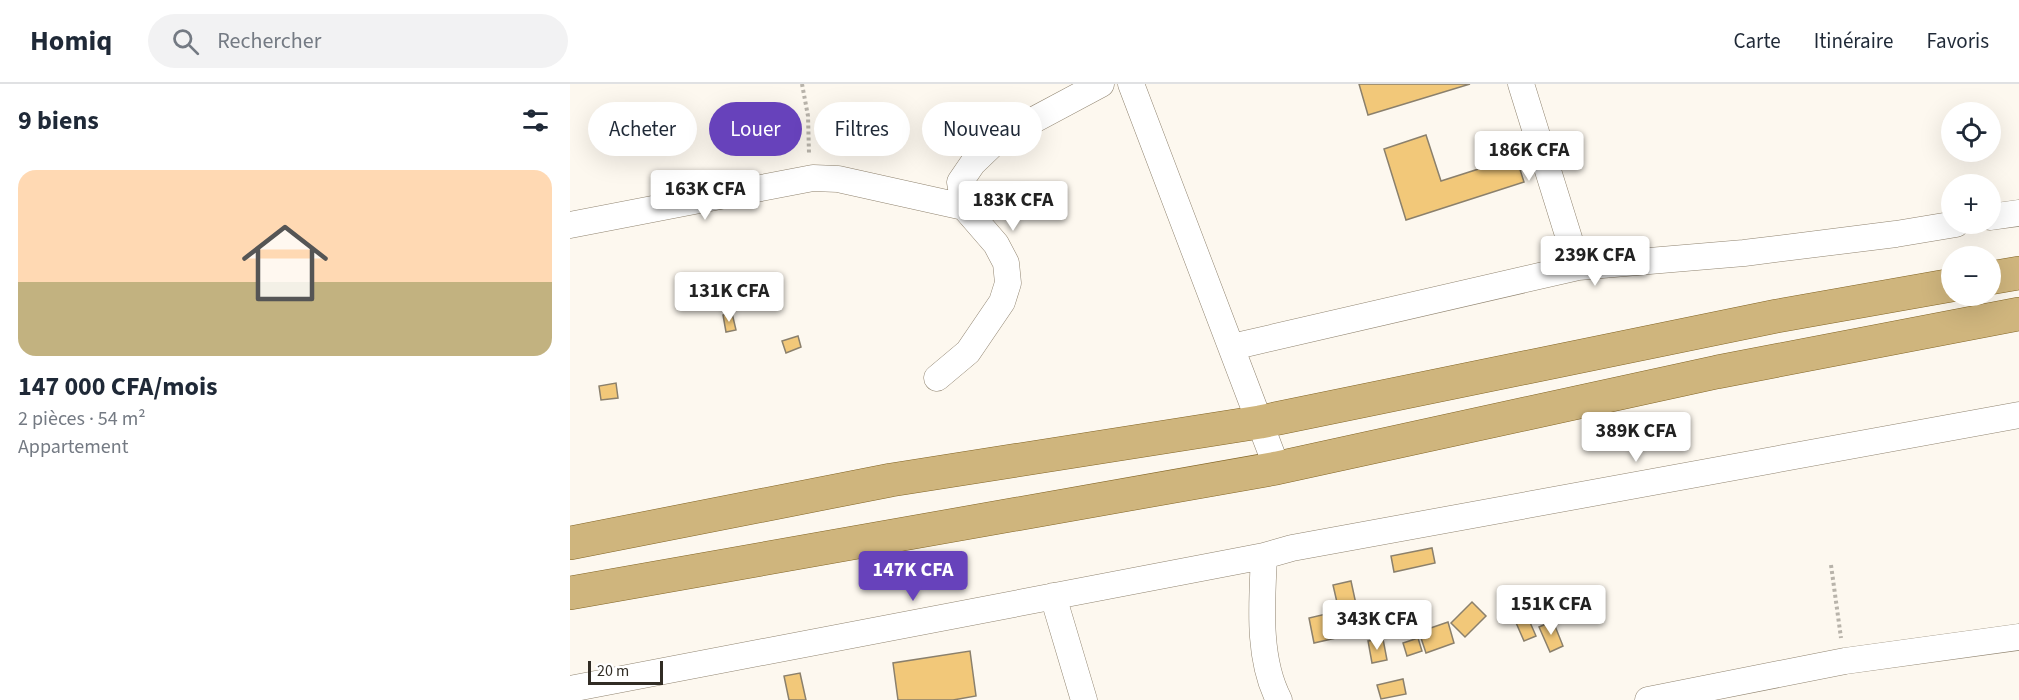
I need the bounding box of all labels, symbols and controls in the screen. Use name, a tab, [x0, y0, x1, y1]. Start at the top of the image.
search box	[148, 14, 568, 68]
text: Homiq	[30, 21, 112, 61]
icon: search	[169, 25, 202, 58]
text: Rechercher	[217, 25, 321, 57]
text: Carte	[1734, 26, 1781, 56]
text: Itinéraire	[1814, 26, 1893, 56]
text: Favoris	[1926, 26, 1989, 56]
text: 9 biens	[18, 102, 99, 139]
chip: Acheter	[588, 102, 697, 156]
chip: Louer	[709, 102, 802, 156]
chip: Filtres	[814, 102, 910, 156]
chip: Nouveau	[922, 102, 1042, 156]
map controls	[1941, 102, 2001, 306]
button: locate	[1941, 102, 2001, 162]
icon: filters	[519, 104, 552, 137]
pin: 186K CFA	[1467, 131, 1591, 182]
text: 186K CFA	[1489, 136, 1569, 164]
pin: 163K CFA	[643, 170, 767, 221]
button: +	[1941, 174, 2001, 234]
text: 163K CFA	[665, 175, 745, 203]
pin: 183K CFA	[951, 181, 1075, 232]
text: 183K CFA	[973, 186, 1053, 214]
icon: home	[231, 209, 339, 317]
pin: 239K CFA	[1533, 236, 1657, 287]
text: 239K CFA	[1555, 241, 1635, 269]
button: −	[1941, 246, 2001, 306]
pin: 131K CFA	[667, 272, 791, 323]
text: 131K CFA	[689, 277, 769, 305]
text: 147 000 CFA/mois	[18, 368, 218, 405]
text: 2 pièces · 54 m²	[18, 405, 146, 433]
pin: 389K CFA	[1574, 412, 1698, 463]
text: 389K CFA	[1596, 417, 1676, 445]
text: Appartement	[18, 433, 128, 461]
pin: 147K CFA	[851, 551, 975, 602]
text: 147K CFA	[873, 556, 953, 584]
pin: 151K CFA	[1489, 585, 1613, 636]
text: 151K CFA	[1511, 590, 1591, 618]
pin: 343K CFA	[1315, 600, 1439, 651]
text: 343K CFA	[1337, 605, 1417, 633]
scale bar	[588, 658, 663, 686]
text: 20 m	[597, 660, 629, 682]

